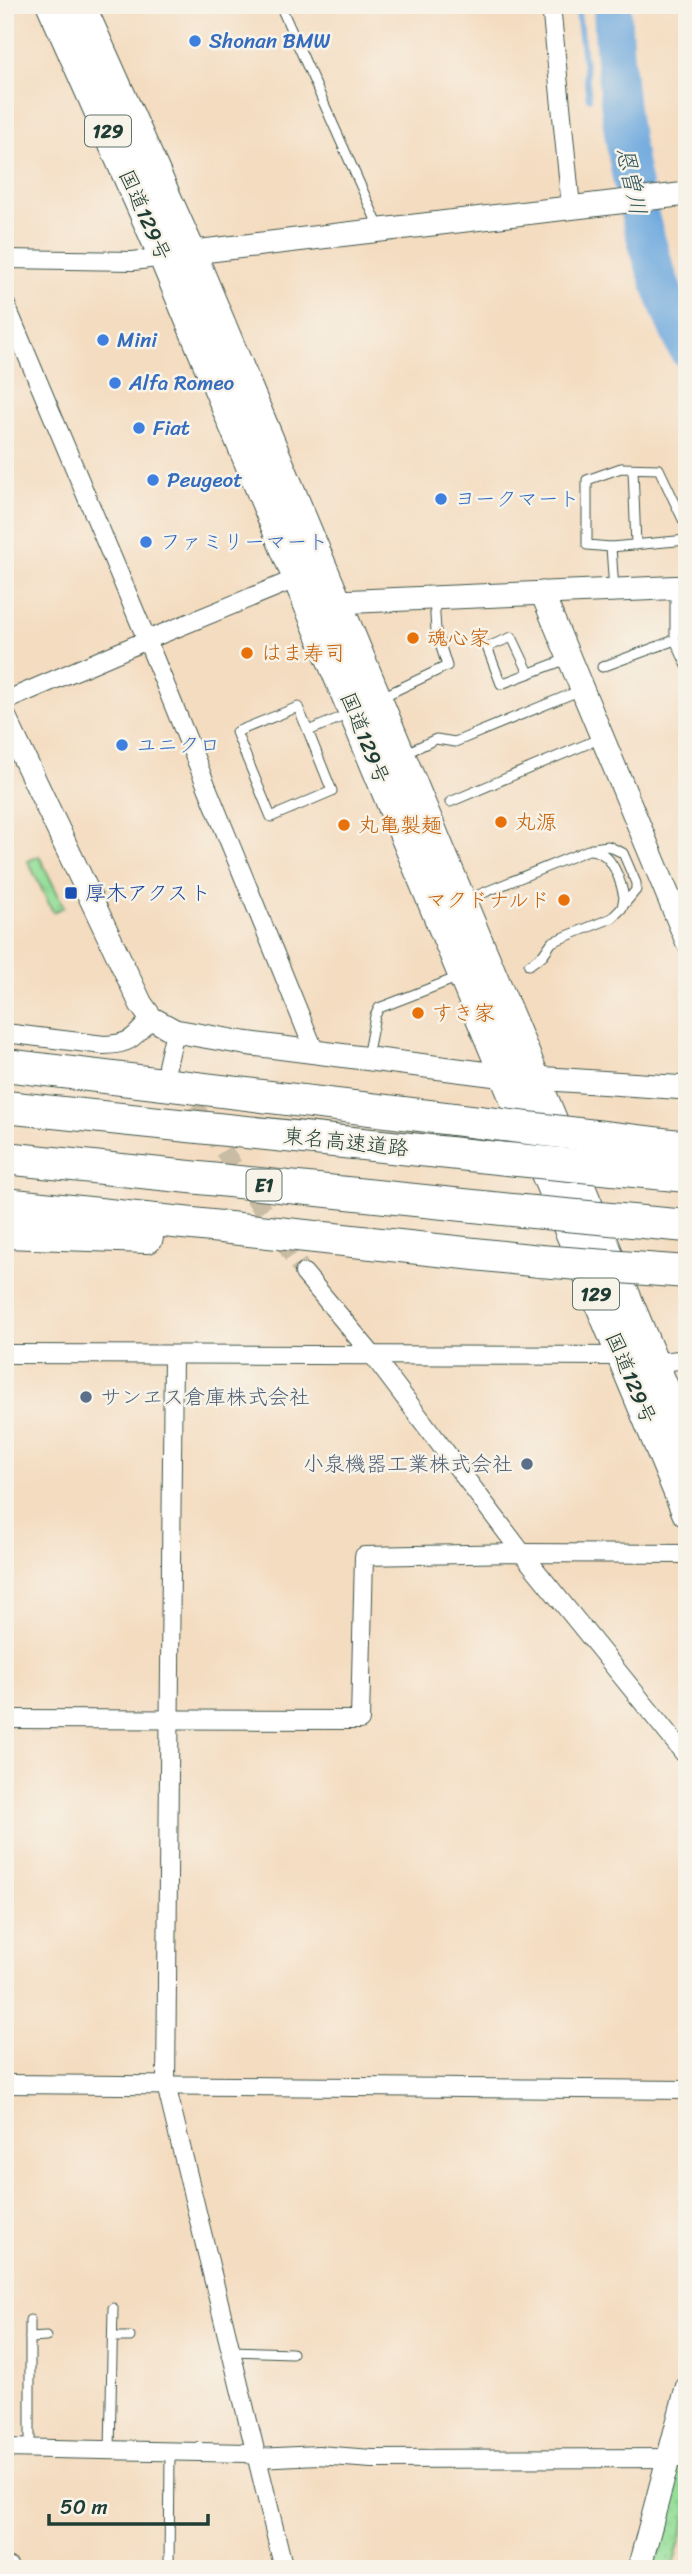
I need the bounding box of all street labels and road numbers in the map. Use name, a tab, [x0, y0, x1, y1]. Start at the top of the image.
road number: 129	[85, 116, 131, 146]
street label: 国道129号	[108, 163, 182, 267]
street label: 国道129号	[329, 686, 401, 790]
street label: 東名高速道路	[281, 1117, 411, 1167]
road number: E1	[246, 1170, 282, 1200]
road number: 129	[573, 1278, 619, 1310]
street label: 国道129号	[595, 1326, 667, 1430]

